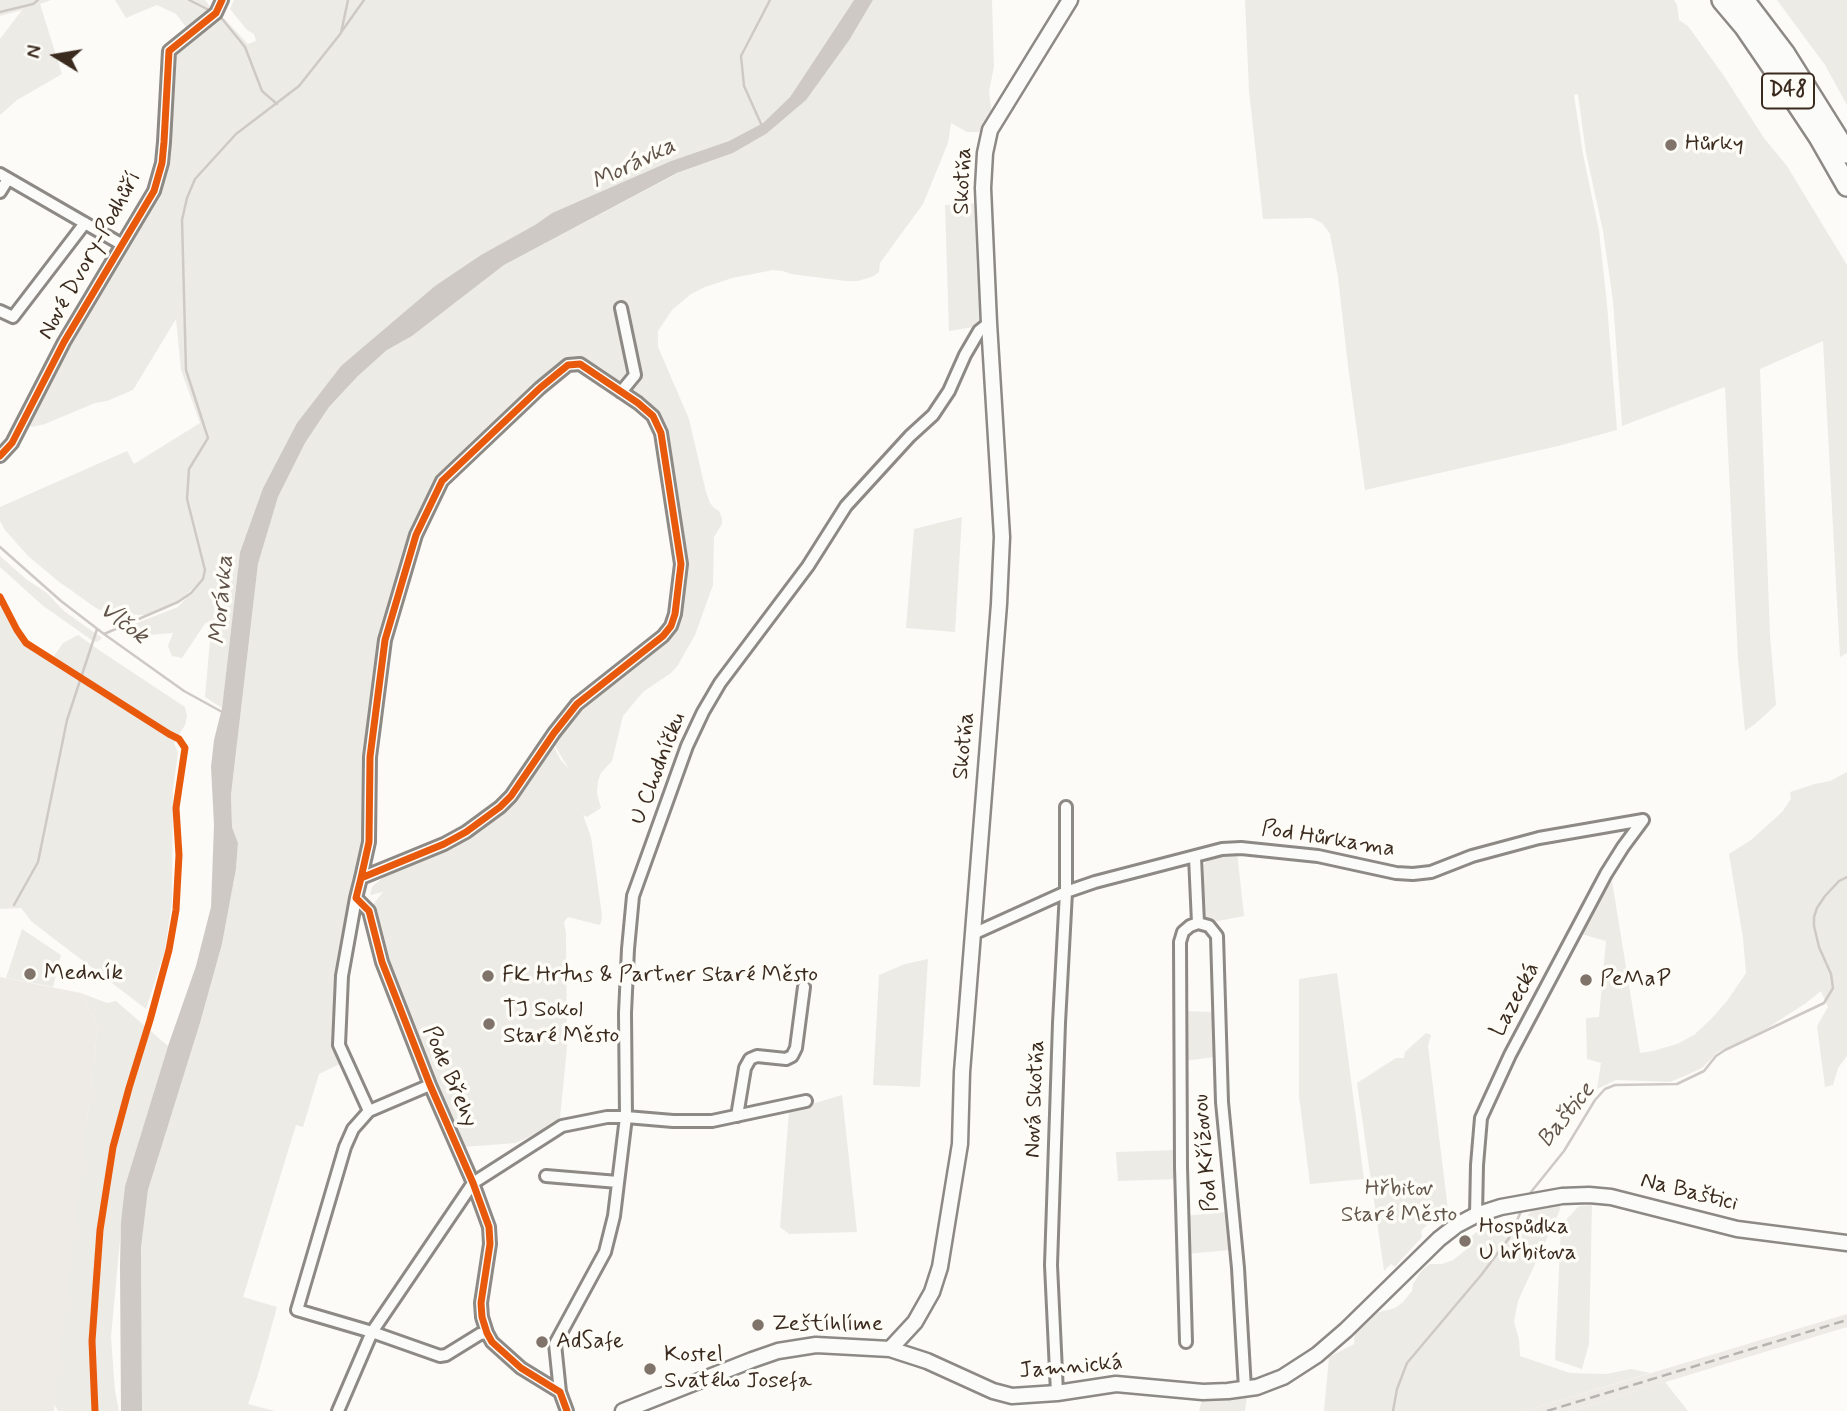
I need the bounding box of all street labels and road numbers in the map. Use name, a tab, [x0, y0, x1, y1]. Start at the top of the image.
road number: D48	[1762, 74, 1814, 108]
street label: Skotňa	[949, 147, 979, 215]
street label: Nové Dvory-Podhůří	[33, 167, 149, 345]
street label: U Chodníčku	[625, 709, 693, 829]
street label: Skotňa	[948, 711, 982, 781]
street label: Pod Hůrkama	[1259, 816, 1397, 864]
street label: Lazecká	[1485, 958, 1547, 1042]
street label: Pode Břehy	[415, 1022, 483, 1132]
street label: Nová Skotňa	[1020, 1040, 1052, 1158]
street label: Pod Křížovou	[1188, 1093, 1226, 1213]
street label: Na Baštici	[1637, 1168, 1741, 1218]
street label: Jamnická	[1018, 1350, 1124, 1386]

